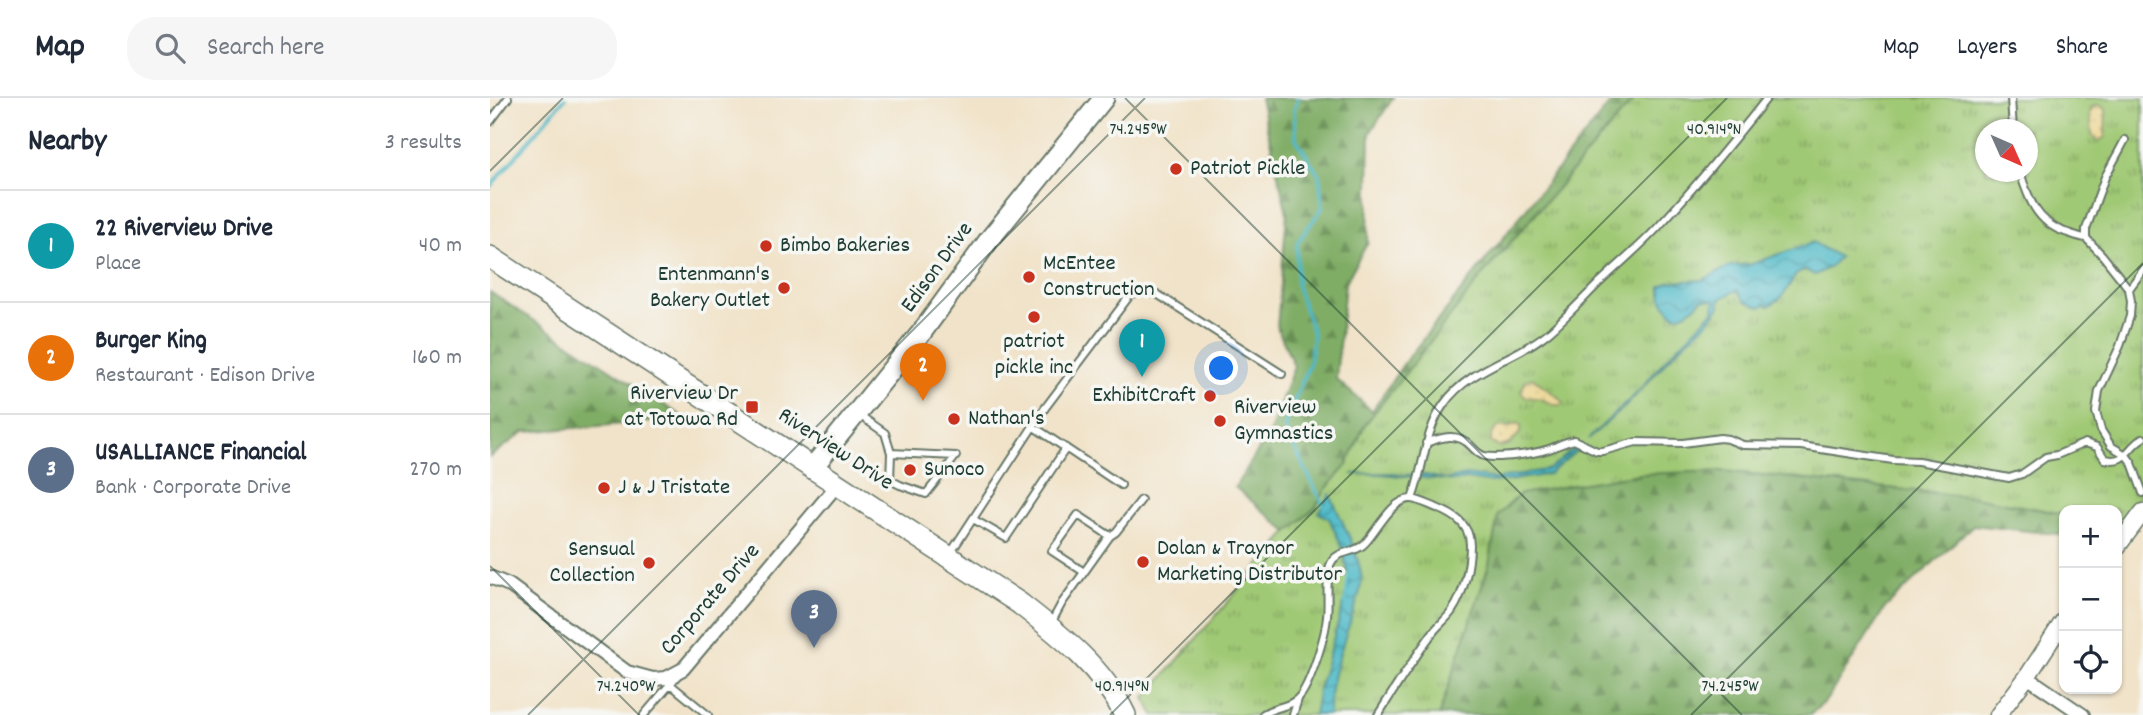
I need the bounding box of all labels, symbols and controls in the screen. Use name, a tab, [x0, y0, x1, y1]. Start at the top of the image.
search box	[127, 17, 617, 80]
text: Map	[35, 25, 85, 72]
icon: search	[151, 29, 189, 67]
text: Search here	[207, 30, 325, 67]
text: Map	[1883, 31, 1919, 65]
text: Layers	[1957, 31, 2018, 65]
text: Share	[2056, 31, 2108, 65]
text: 74.245°W	[1109, 118, 1167, 143]
text: 40.914°N	[1687, 118, 1741, 143]
north arrow	[1975, 119, 2038, 182]
text: Nearby	[28, 122, 106, 165]
text: 3 results	[385, 127, 462, 160]
place label: Patriot Pickle	[1190, 153, 1305, 186]
marker: Patriot Pickle	[1168, 161, 1184, 177]
text: 22 Riverview Drive	[95, 211, 273, 248]
street label: Edison Drive	[894, 216, 982, 320]
text: 1	[48, 230, 54, 263]
text: 40 m	[419, 230, 462, 263]
place label: Bimbo Bakeries	[780, 230, 910, 263]
marker: Bimbo Bakeries	[758, 238, 774, 254]
text: Place	[95, 248, 141, 281]
place label: McEntee Construction	[1043, 248, 1155, 307]
place label: Entenmann's Bakery Outlet	[650, 259, 770, 318]
marker: McEntee Construction	[1021, 269, 1037, 285]
marker: Entenmann's Bakery Outlet	[776, 280, 792, 296]
marker: patriot pickle inc	[1026, 309, 1042, 325]
pin: 1	[1119, 319, 1165, 377]
text: Burger King	[95, 323, 207, 360]
place label: patriot pickle inc	[995, 326, 1073, 385]
text: 2	[46, 342, 56, 375]
text: 160 m	[412, 342, 462, 375]
pin: 2	[900, 343, 946, 401]
your location	[1204, 351, 1238, 385]
text: Restaurant · Edison Drive	[95, 360, 315, 393]
place label: Riverview Dr at Totowa Rd	[625, 378, 738, 437]
place label: ExhibitCraft	[1092, 380, 1196, 413]
marker: ExhibitCraft	[1202, 388, 1218, 404]
place label: Riverview Gymnastics	[1234, 392, 1333, 451]
marker: Riverview Dr at Totowa Rd	[744, 399, 760, 415]
street label: Riverview Drive	[771, 400, 899, 500]
place label: Nathan's	[968, 403, 1045, 436]
marker: Nathan's	[946, 411, 962, 427]
marker: Riverview Gymnastics	[1212, 413, 1228, 429]
text: USALLIANCE Financial	[95, 435, 306, 472]
text: 3	[46, 454, 56, 487]
text: 270 m	[410, 454, 462, 487]
place label: Sunoco	[924, 454, 984, 487]
marker: Sunoco	[902, 462, 918, 478]
text: Bank · Corporate Drive	[95, 472, 291, 505]
place label: J & J Tristate	[618, 472, 730, 505]
marker: J & J Tristate	[596, 480, 612, 496]
map controls	[2059, 505, 2122, 694]
button: +	[2059, 505, 2122, 568]
place label: Dolan & Traynor Marketing Distributor	[1157, 533, 1343, 592]
place label: Sensual Collection	[550, 534, 636, 593]
street label: Corporate Drive	[653, 537, 769, 663]
marker: Dolan & Traynor Marketing Distributor	[1135, 554, 1151, 570]
marker: Sensual Collection	[641, 555, 657, 571]
button: −	[2059, 568, 2122, 631]
pin: 3	[791, 590, 837, 648]
button: locate	[2059, 631, 2122, 694]
text: 74.240°W	[597, 675, 656, 700]
text: 40.914°N	[1095, 675, 1149, 700]
text: 74.245°W	[1701, 675, 1759, 700]

